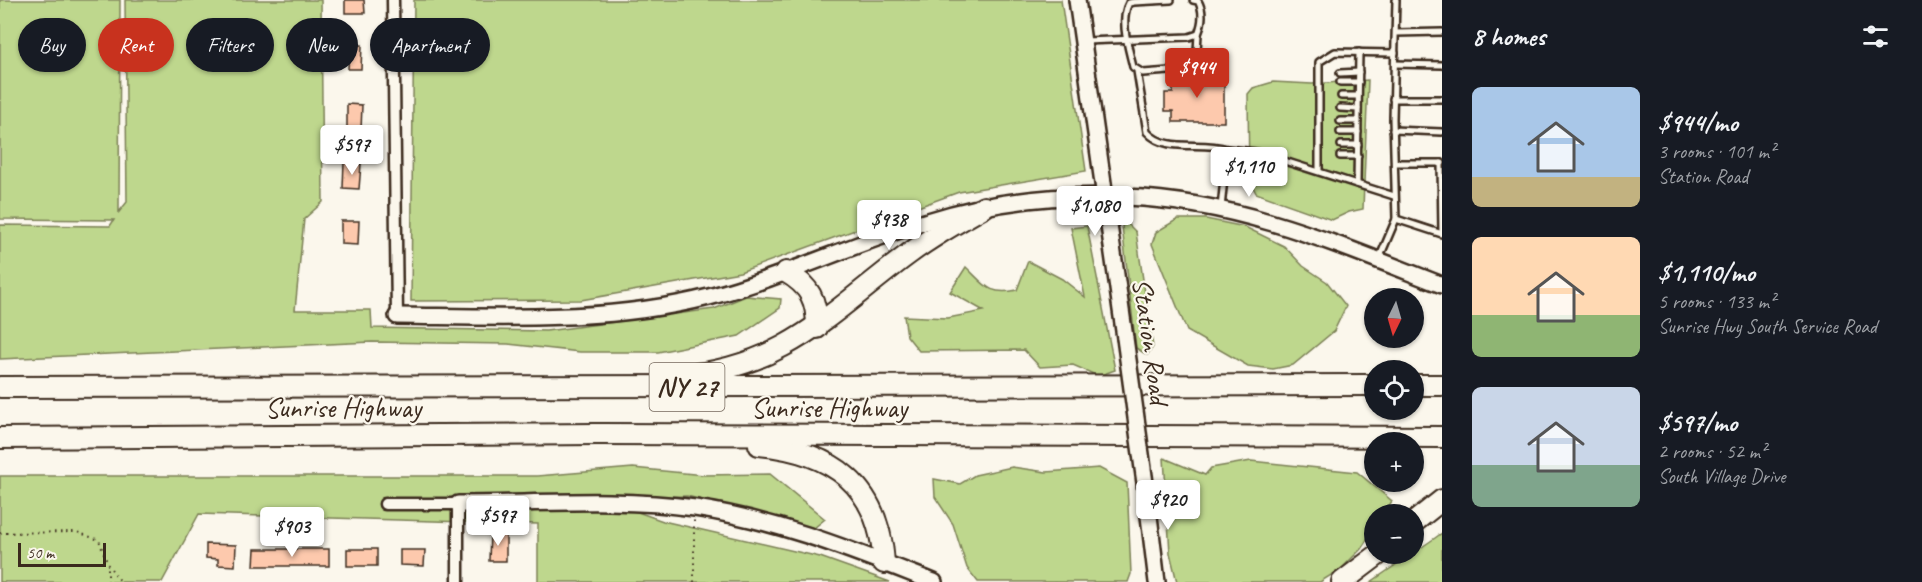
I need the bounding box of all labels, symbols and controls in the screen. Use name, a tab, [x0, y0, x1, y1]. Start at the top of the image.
chip: Buy	[18, 18, 86, 72]
chip: Rent	[98, 18, 174, 72]
chip: Filters	[186, 18, 274, 72]
chip: New	[286, 18, 358, 72]
chip: Apartment	[370, 18, 490, 72]
text: 8 homes	[1472, 20, 1545, 53]
icon: filters	[1859, 20, 1892, 53]
pin: $944	[1161, 48, 1233, 99]
text: $944	[1179, 55, 1215, 80]
text: $944/mo	[1658, 106, 1738, 139]
icon: home	[1520, 111, 1592, 183]
pin: $597	[316, 125, 388, 176]
text: $597	[334, 132, 370, 157]
text: 3 rooms · 101 m²	[1658, 139, 1775, 164]
pin: $1,110	[1200, 147, 1298, 198]
text: $1,110	[1225, 154, 1273, 179]
text: Station Road	[1658, 164, 1748, 189]
pin: $1,080	[1046, 186, 1144, 237]
text: $1,080	[1071, 193, 1119, 218]
pin: $938	[853, 200, 925, 251]
text: $938	[871, 207, 907, 232]
text: $1,110/mo	[1658, 256, 1755, 289]
icon: home	[1520, 261, 1592, 333]
street label: Station Road	[1125, 276, 1178, 410]
north arrow	[1364, 288, 1424, 348]
map controls	[1364, 288, 1424, 564]
text: 5 rooms · 133 m²	[1658, 289, 1775, 314]
text: Sunrise Hwy South Service Road	[1658, 314, 1877, 339]
button: locate	[1364, 360, 1424, 420]
road number: NY 27	[650, 363, 724, 411]
street label: Sunrise Highway	[265, 390, 423, 425]
street label: Sunrise Highway	[751, 390, 909, 425]
text: $597/mo	[1658, 406, 1737, 439]
icon: home	[1520, 411, 1592, 483]
button: +	[1364, 432, 1424, 492]
text: 2 rooms · 52 m²	[1658, 439, 1766, 464]
text: South Village Drive	[1658, 464, 1786, 489]
pin: $920	[1132, 480, 1204, 531]
text: $920	[1150, 487, 1186, 512]
pin: $597	[462, 496, 534, 547]
text: $597	[480, 503, 516, 528]
button: −	[1364, 504, 1424, 564]
pin: $903	[256, 507, 328, 558]
text: $903	[274, 514, 310, 539]
scale bar	[18, 540, 106, 568]
text: 50 m	[27, 543, 54, 563]

